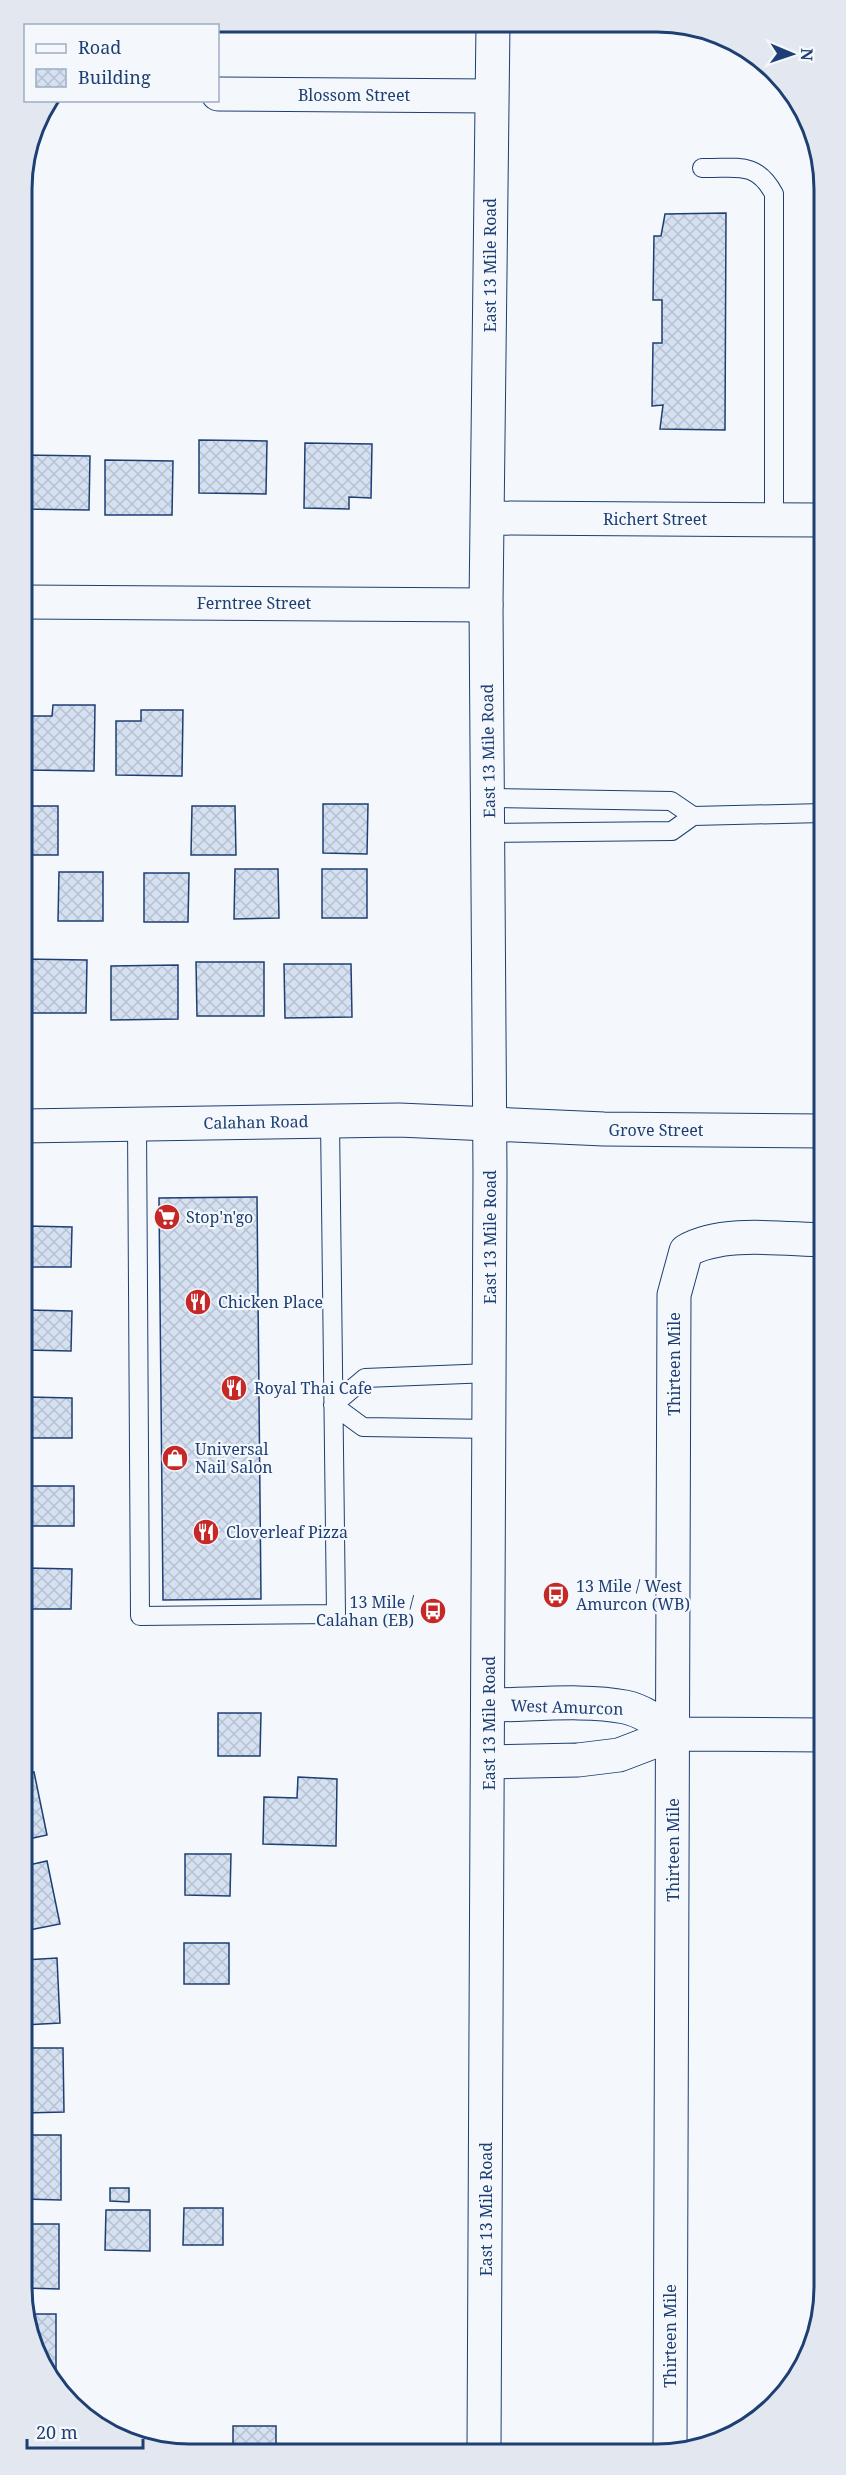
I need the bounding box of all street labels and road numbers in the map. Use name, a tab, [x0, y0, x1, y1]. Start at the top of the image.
street label: Blossom Street	[298, 84, 410, 106]
street label: East 13 Mile Road	[479, 198, 501, 332]
street label: Richert Street	[603, 508, 707, 530]
street label: Ferntree Street	[197, 592, 312, 614]
street label: East 13 Mile Road	[476, 683, 500, 818]
street label: Calahan Road	[203, 1110, 309, 1134]
street label: Grove Street	[609, 1119, 704, 1141]
street label: East 13 Mile Road	[479, 1170, 501, 1304]
street label: Thirteen Mile	[663, 1312, 685, 1416]
street label: East 13 Mile Road	[478, 1656, 500, 1790]
street label: West Amurcon	[510, 1694, 624, 1720]
street label: Thirteen Mile	[662, 1798, 684, 1902]
street label: East 13 Mile Road	[475, 2142, 497, 2276]
street label: Thirteen Mile	[659, 2284, 681, 2388]

